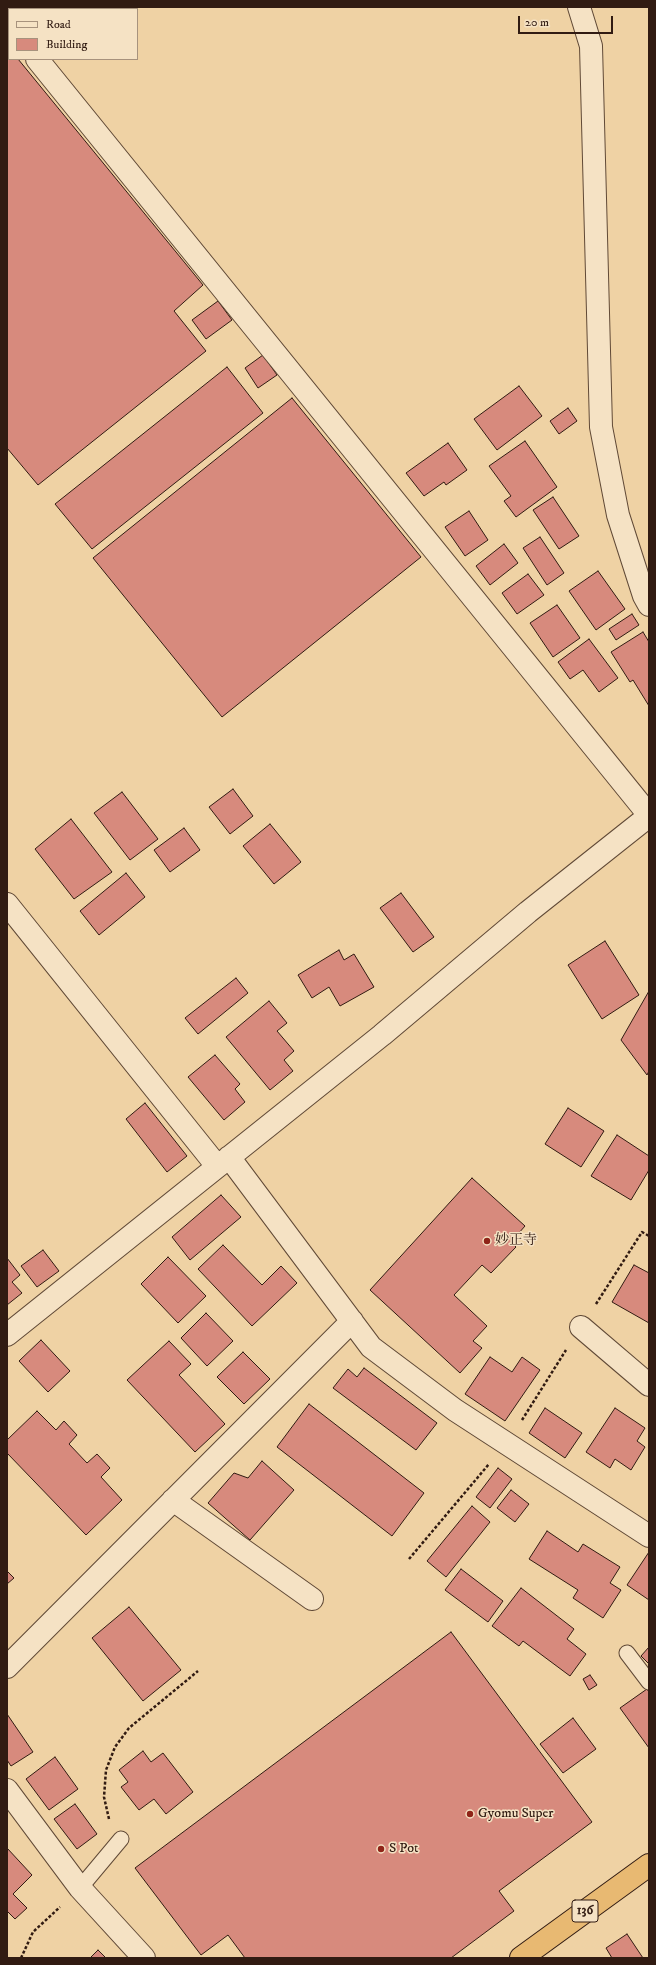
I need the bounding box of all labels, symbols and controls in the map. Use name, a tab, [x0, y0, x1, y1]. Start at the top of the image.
legend	[8, 8, 138, 60]
scale bar	[520, 8, 615, 34]
text: 20 m	[525, 15, 549, 30]
text: Road	[46, 17, 71, 32]
text: Building	[46, 37, 87, 52]
place label: 妙正寺	[495, 1233, 537, 1249]
marker: 妙正寺	[482, 1236, 492, 1246]
place label: Gyomu Super	[478, 1806, 554, 1822]
marker: Gyomu Super	[465, 1809, 475, 1819]
place label: S Pot	[389, 1841, 419, 1857]
marker: S Pot	[376, 1844, 386, 1854]
road number: 136	[572, 1900, 598, 1922]

